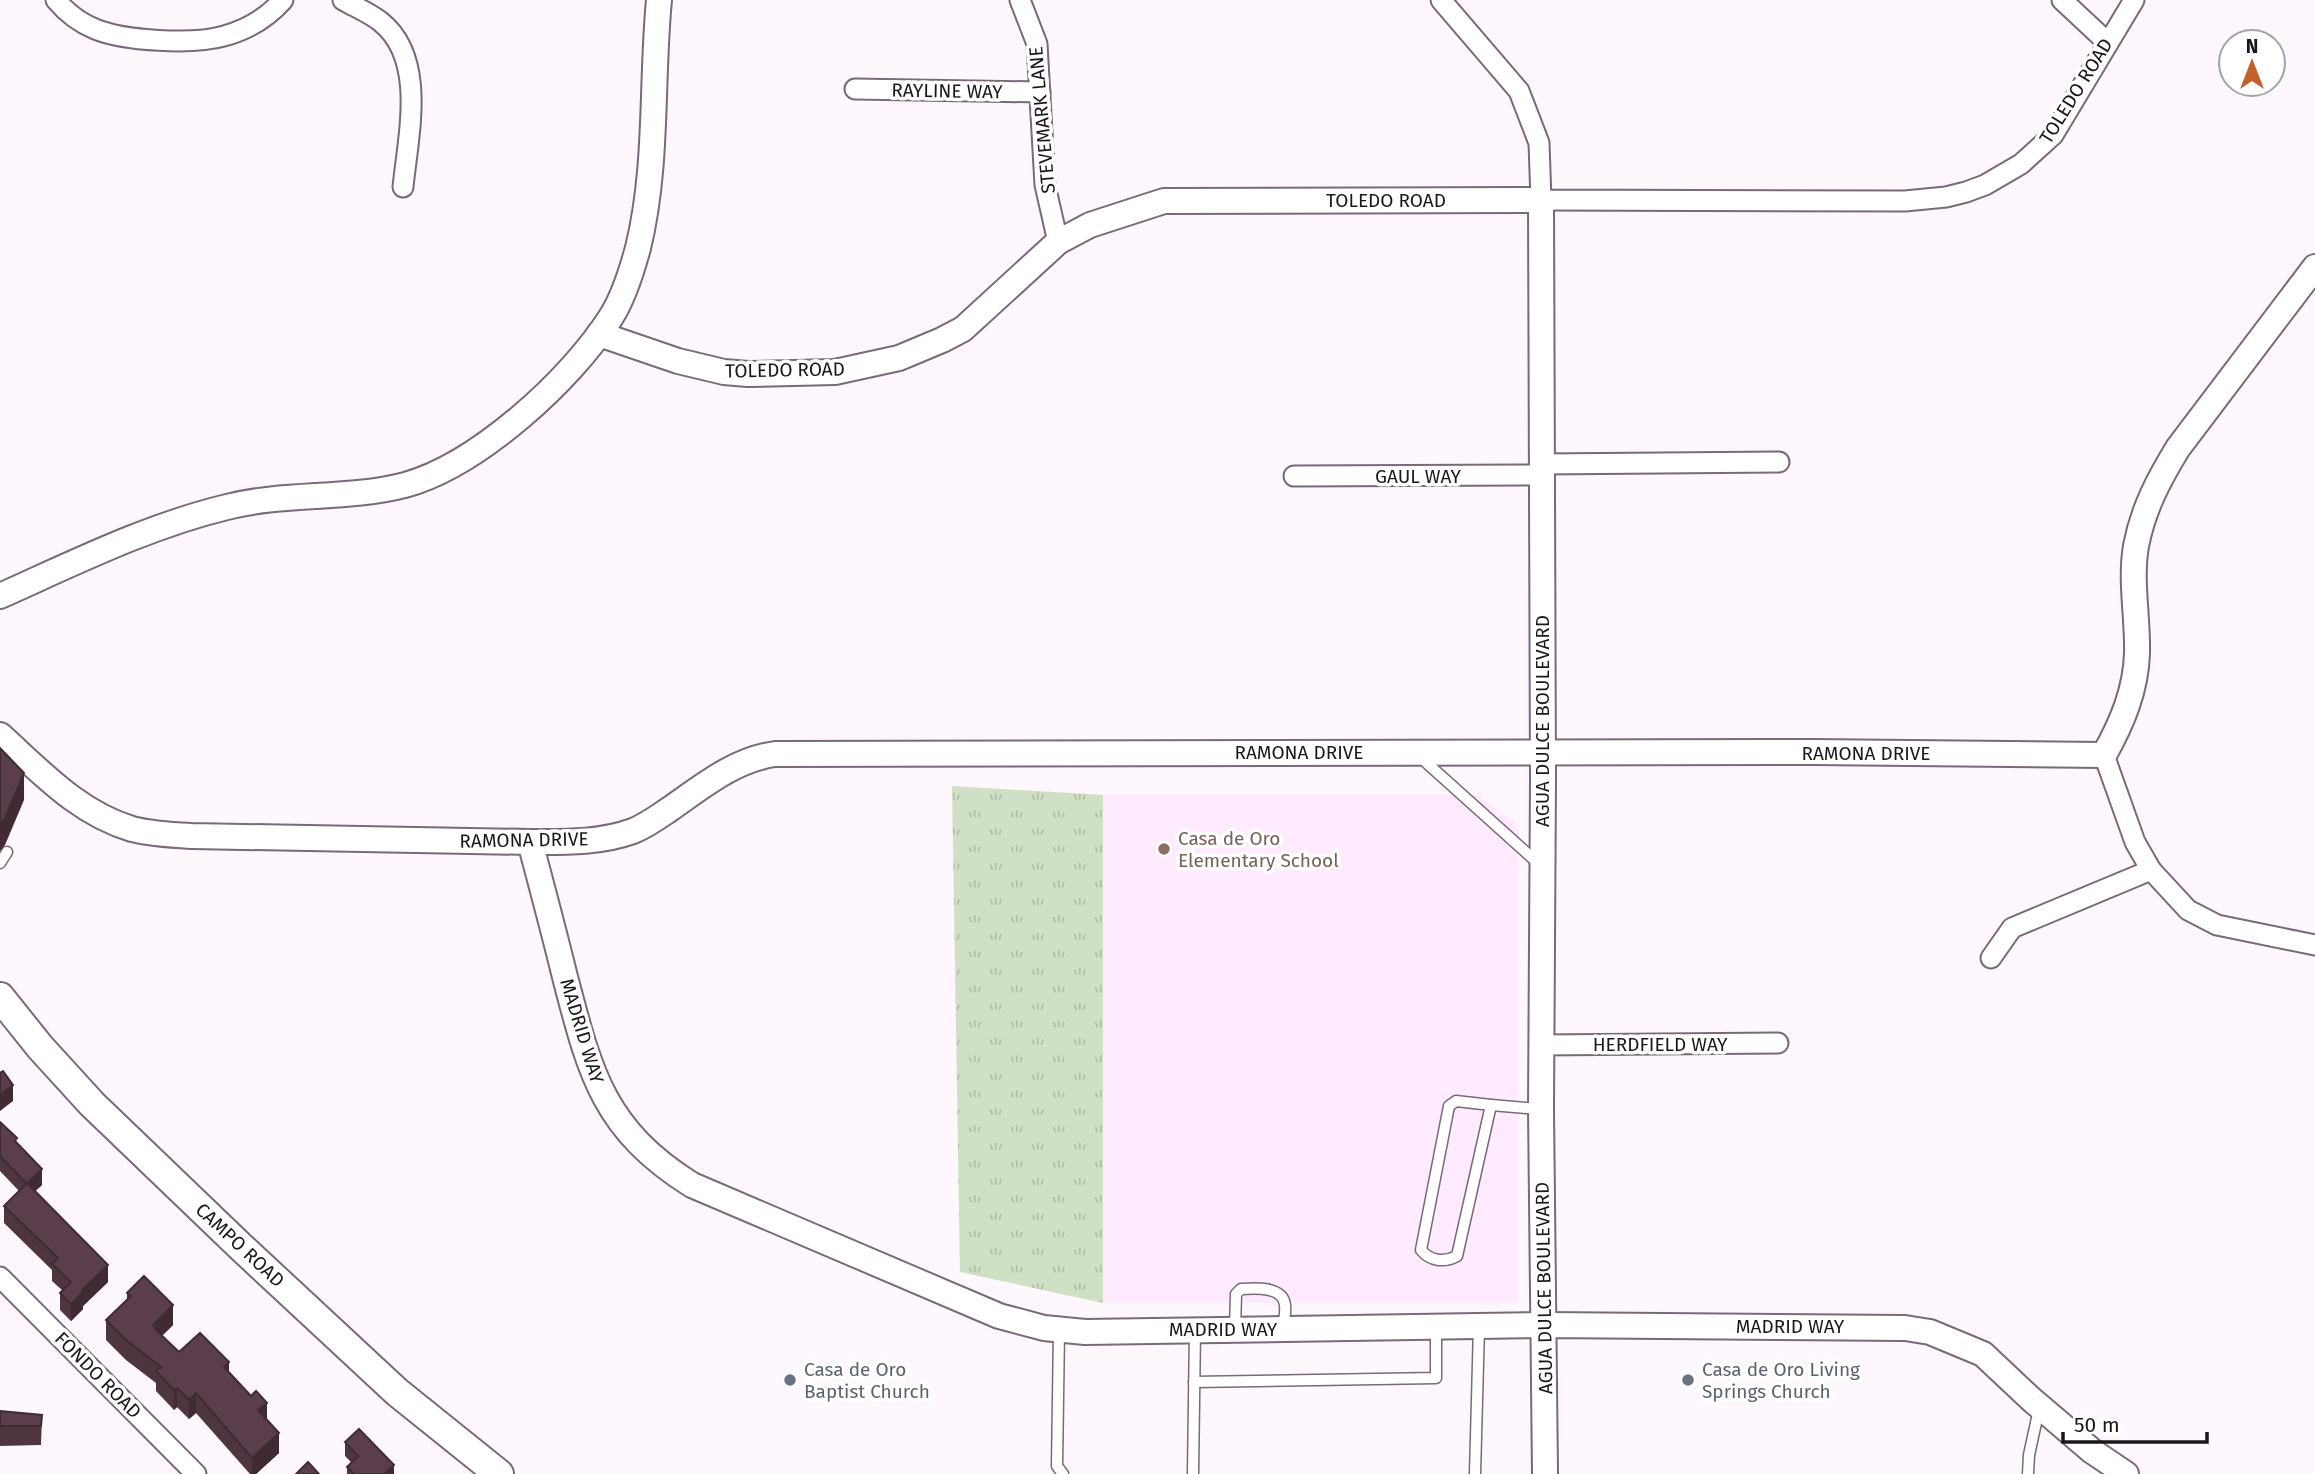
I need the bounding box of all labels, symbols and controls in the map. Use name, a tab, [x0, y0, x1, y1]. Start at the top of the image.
north arrow	[2217, 28, 2287, 98]
street label: TOLEDO ROAD	[2035, 34, 2117, 148]
text: N	[2246, 35, 2258, 58]
street label: STEVEMARK LANE	[1024, 46, 1060, 194]
street label: RAYLINE WAY	[891, 79, 1003, 103]
street label: TOLEDO ROAD	[1326, 189, 1446, 212]
street label: TOLEDO ROAD	[725, 357, 845, 383]
street label: GAUL WAY	[1375, 465, 1461, 488]
street label: AGUA DULCE BOULEVARD	[1531, 615, 1554, 827]
street label: RAMONA DRIVE	[1234, 741, 1364, 764]
street label: RAMONA DRIVE	[1801, 742, 1931, 765]
street label: RAMONA DRIVE	[459, 827, 589, 853]
place label: Casa de Oro Elementary School	[1178, 827, 1339, 872]
marker: Casa de Oro Elementary School	[1156, 841, 1172, 857]
street label: MADRID WAY	[555, 976, 609, 1087]
street label: HERDFIELD WAY	[1593, 1033, 1728, 1056]
street label: AGUA DULCE BOULEVARD	[1531, 1182, 1557, 1394]
street label: CAMPO ROAD	[191, 1198, 289, 1292]
street label: MADRID WAY	[1736, 1315, 1845, 1338]
street label: MADRID WAY	[1169, 1318, 1278, 1341]
street label: FONDO ROAD	[50, 1327, 146, 1423]
place label: Casa de Oro Baptist Church	[804, 1358, 930, 1403]
place label: Casa de Oro Living Springs Church	[1702, 1358, 1860, 1403]
marker: Casa de Oro Baptist Church	[782, 1372, 798, 1388]
marker: Casa de Oro Living Springs Church	[1680, 1372, 1696, 1388]
scale bar	[2063, 1400, 2206, 1444]
text: 50 m	[2074, 1412, 2120, 1438]

